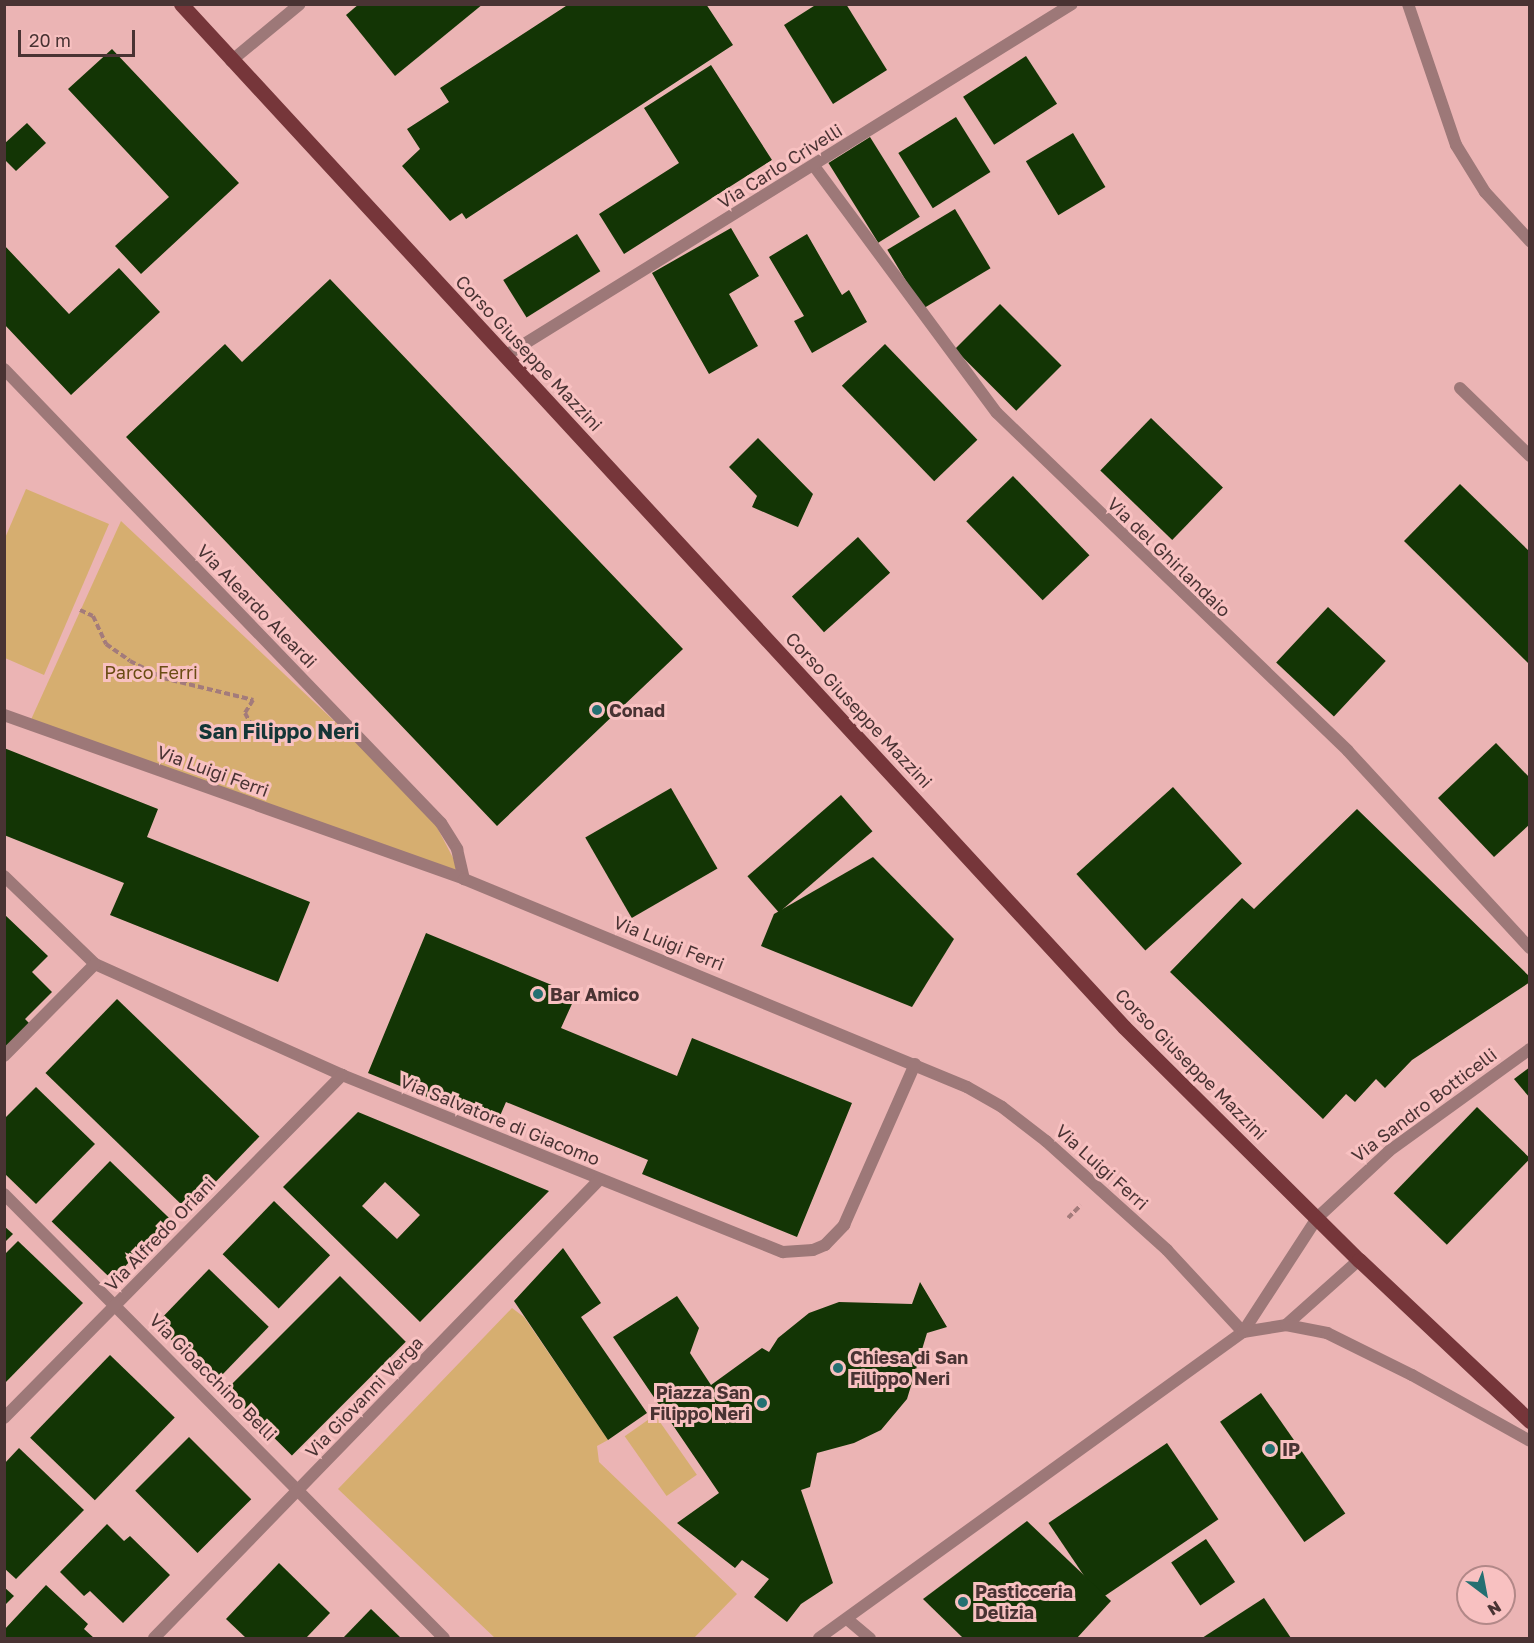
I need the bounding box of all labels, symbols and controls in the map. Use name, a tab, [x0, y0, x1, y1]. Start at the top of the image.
scale bar	[21, 18, 138, 56]
text: 20 m	[29, 29, 71, 51]
street label: Via Carlo Crivelli	[714, 119, 846, 213]
street label: Corso Giuseppe Mazzini	[451, 271, 607, 435]
street label: Via del Ghirlandaio	[1103, 493, 1235, 621]
street label: Via Aleardo Aleardi	[193, 540, 321, 672]
street label: Corso Giuseppe Mazzini	[781, 628, 937, 792]
park label: Parco Ferri	[104, 661, 198, 683]
place label: Conad	[609, 699, 665, 721]
marker: Conad	[590, 703, 604, 717]
district label: San Filippo Neri	[198, 718, 360, 744]
street label: Via Luigi Ferri	[154, 741, 272, 801]
street label: Via Luigi Ferri	[611, 911, 727, 975]
place label: Bar Amico	[550, 983, 639, 1005]
street label: Corso Giuseppe Mazzini	[1111, 984, 1271, 1144]
marker: Bar Amico	[531, 987, 545, 1001]
street label: Via Sandro Botticelli	[1347, 1043, 1501, 1167]
street label: Via Salvatore di Giacomo	[397, 1070, 603, 1170]
street label: Via Luigi Ferri	[1051, 1120, 1153, 1214]
street label: Via Alfredo Oriani	[100, 1173, 220, 1295]
street label: Via Gioacchino Belli	[145, 1309, 281, 1445]
street label: Via Giovanni Verga	[301, 1332, 427, 1462]
place label: Chiesa di San Filippo Neri	[850, 1347, 968, 1390]
marker: Chiesa di San Filippo Neri	[831, 1361, 845, 1375]
place label: Piazza San Filippo Neri	[650, 1382, 750, 1424]
marker: Piazza San Filippo Neri	[755, 1396, 769, 1410]
place label: IP	[1282, 1438, 1300, 1460]
marker: IP	[1263, 1442, 1277, 1456]
north arrow	[1456, 1565, 1516, 1625]
place label: Pasticceria Delizia	[975, 1581, 1073, 1624]
marker: Pasticceria Delizia	[956, 1595, 970, 1609]
text: N	[1484, 1597, 1505, 1620]

